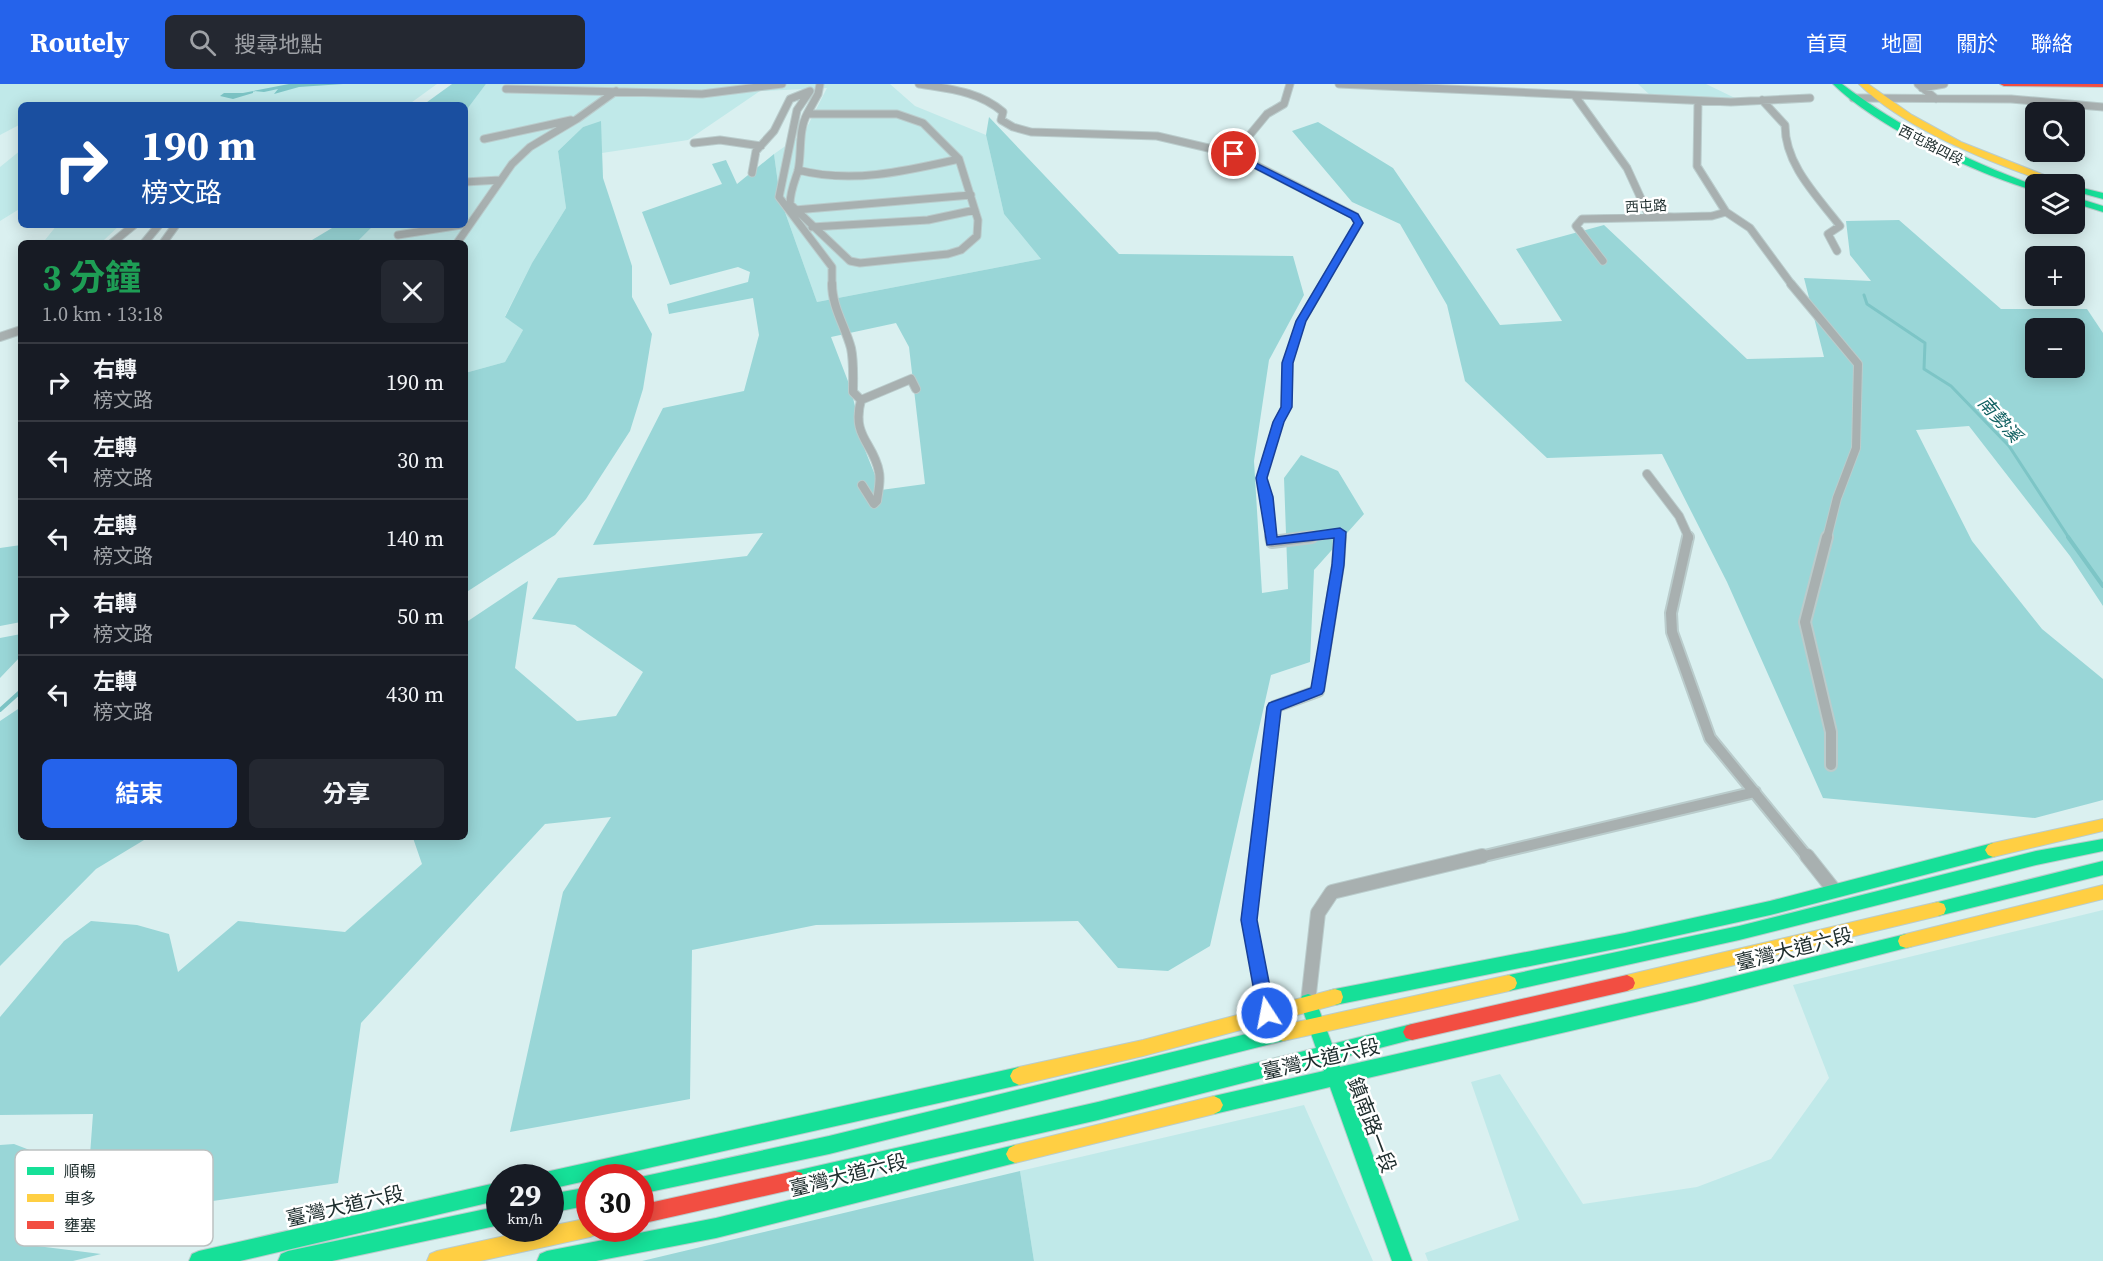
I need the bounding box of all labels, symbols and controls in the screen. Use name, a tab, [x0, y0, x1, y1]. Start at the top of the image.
search box	[165, 15, 585, 69]
text: Routely	[30, 23, 129, 61]
icon: search	[186, 26, 219, 59]
text: 搜尋地點	[234, 29, 322, 59]
text: 首頁	[1806, 29, 1848, 58]
text: 地圖	[1881, 29, 1923, 58]
text: 關於	[1956, 29, 1998, 58]
text: 聯絡	[2031, 29, 2073, 58]
map controls	[2025, 102, 2085, 378]
button: search	[2025, 102, 2085, 162]
text: 190 m	[141, 116, 256, 174]
street label: 西屯路四段	[1895, 120, 1967, 170]
icon: right	[42, 126, 120, 204]
pin	[1208, 128, 1259, 179]
icon: arrive	[1217, 137, 1250, 170]
text: 榜文路	[141, 174, 222, 211]
button: layers	[2025, 174, 2085, 234]
street label: 西屯路	[1625, 195, 1667, 217]
button: +	[2025, 246, 2085, 306]
text: 3 分鐘	[42, 253, 141, 302]
button: close	[381, 260, 444, 323]
text: 1.0 km · 13:18	[42, 300, 163, 328]
button: −	[2025, 318, 2085, 378]
text: 右轉	[93, 354, 137, 384]
icon: right	[42, 366, 75, 399]
text: 190 m	[386, 367, 444, 397]
text: 榜文路	[93, 386, 153, 414]
water label: 南勢溪	[1973, 391, 2029, 450]
text: 左轉	[93, 432, 137, 462]
icon: left	[42, 444, 75, 477]
text: 30 m	[397, 445, 444, 475]
text: 榜文路	[93, 464, 153, 492]
text: 左轉	[93, 510, 137, 540]
icon: left	[42, 522, 75, 555]
text: 140 m	[386, 523, 444, 553]
text: 榜文路	[93, 542, 153, 570]
text: 右轉	[93, 588, 137, 618]
icon: right	[42, 600, 75, 633]
text: 50 m	[397, 601, 444, 631]
text: 榜文路	[93, 620, 153, 648]
text: 左轉	[93, 666, 137, 696]
icon: left	[42, 678, 75, 711]
text: 430 m	[386, 679, 444, 709]
text: 榜文路	[93, 698, 153, 726]
button: 結束	[42, 759, 237, 828]
button: 分享	[249, 759, 444, 828]
street label: 臺灣大道六段	[1732, 921, 1856, 977]
position arrow	[1235, 981, 1299, 1045]
street label: 臺灣大道六段	[1259, 1032, 1383, 1086]
street label: 鎮南路一段	[1341, 1073, 1403, 1177]
street label: 臺灣大道六段	[786, 1147, 910, 1203]
legend	[15, 1150, 213, 1246]
text: 順暢	[64, 1160, 96, 1182]
speed limit sign: 30	[576, 1164, 654, 1242]
text: 29	[509, 1175, 541, 1216]
street label: 臺灣大道六段	[283, 1179, 407, 1233]
text: 車多	[64, 1187, 96, 1209]
text: km/h	[507, 1208, 543, 1229]
text: 壅塞	[64, 1214, 96, 1236]

